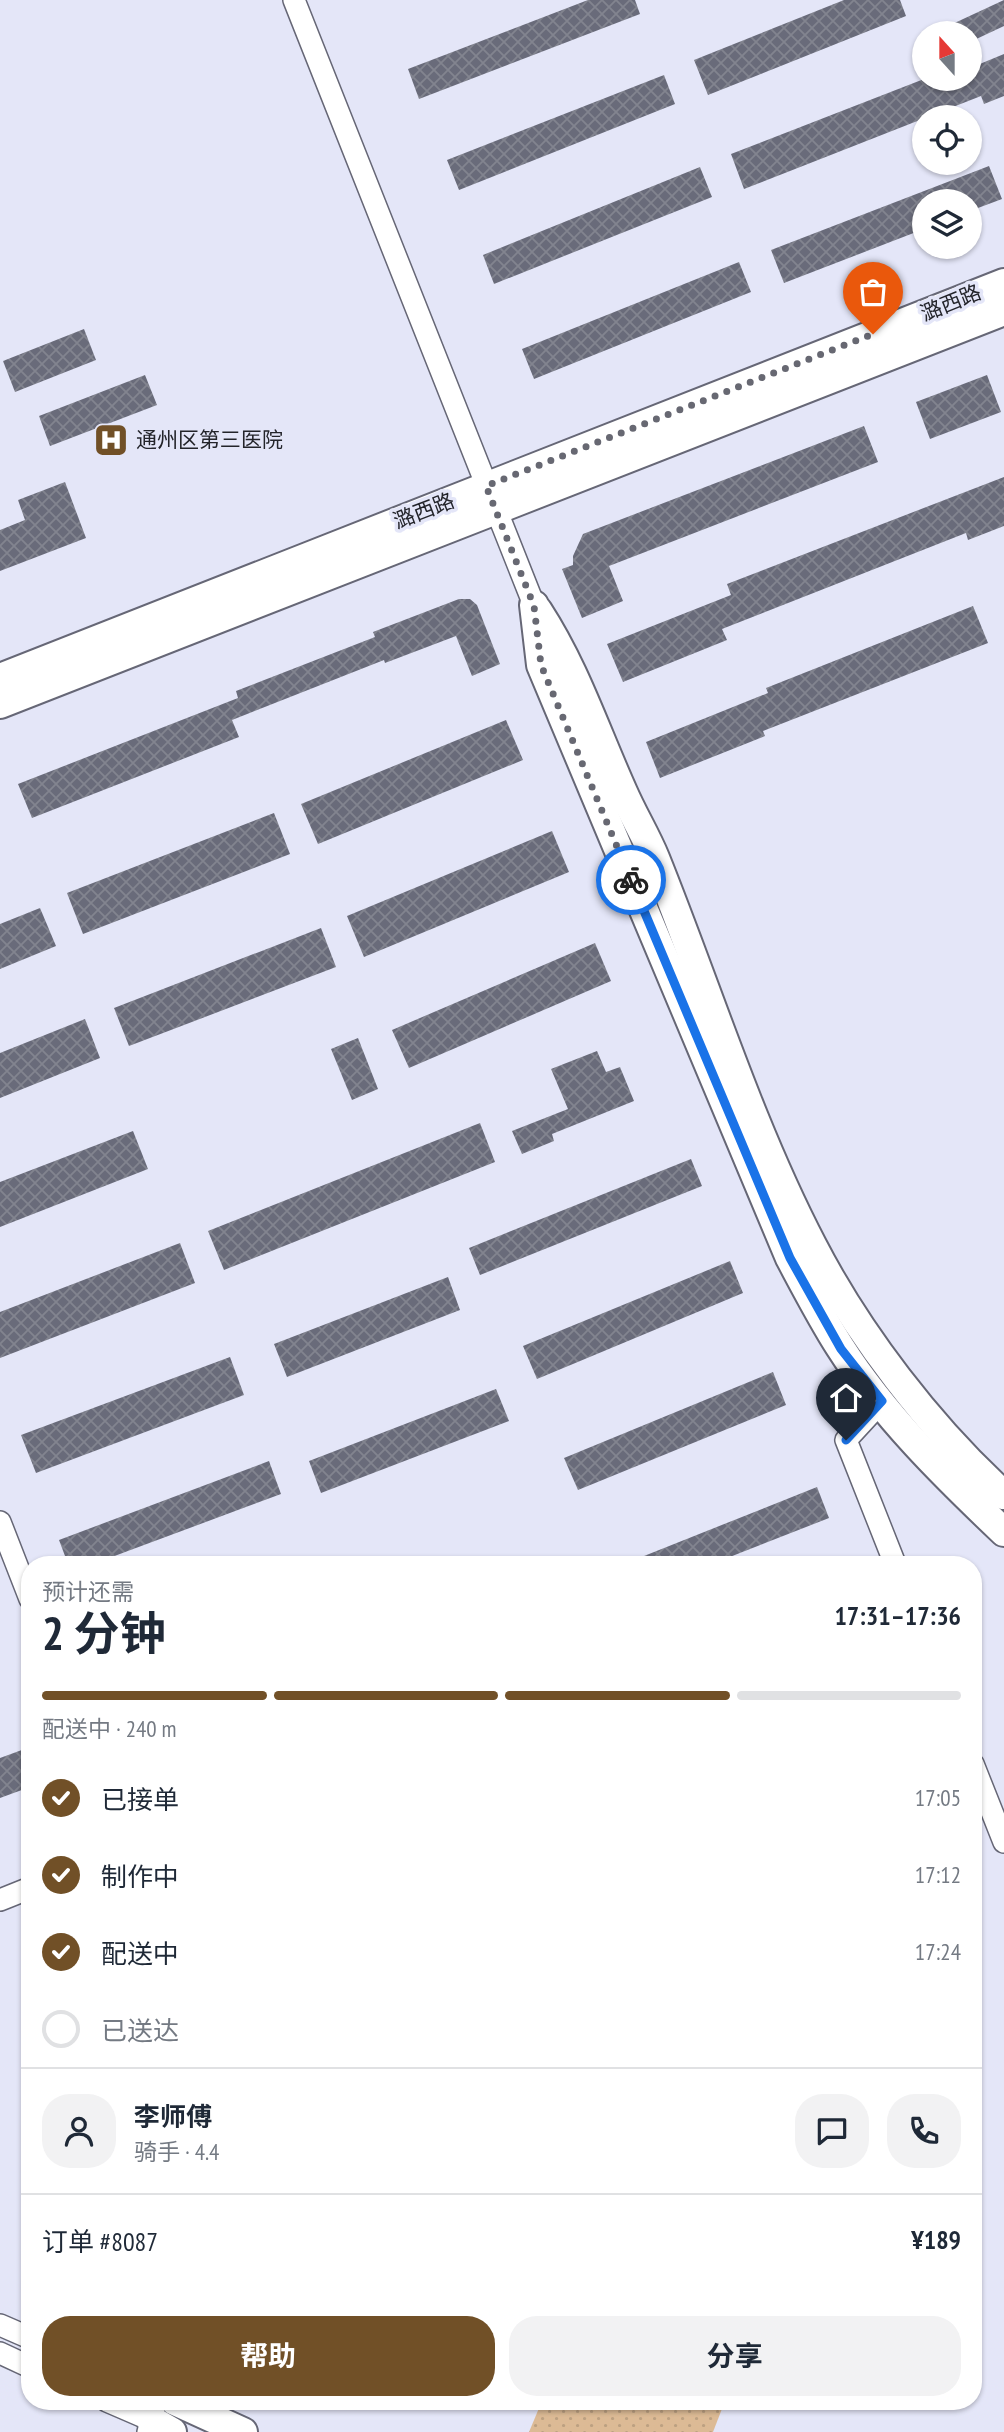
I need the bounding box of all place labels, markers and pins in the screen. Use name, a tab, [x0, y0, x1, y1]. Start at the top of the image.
pin	[843, 262, 903, 334]
hospital icon: 通州区第三医院	[92, 421, 130, 459]
place label: 通州区第三医院	[136, 426, 283, 453]
pin	[816, 1368, 876, 1440]

